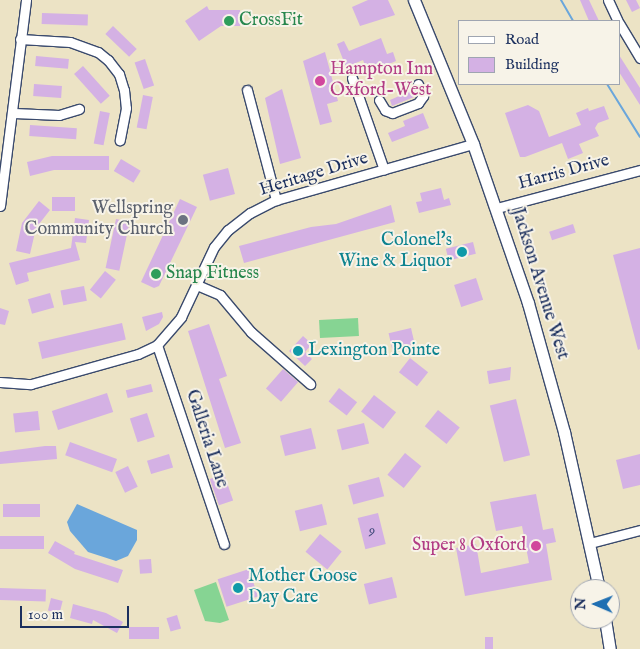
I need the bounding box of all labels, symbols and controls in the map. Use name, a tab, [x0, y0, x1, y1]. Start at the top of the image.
place label: CrossFit	[239, 10, 303, 32]
marker: CrossFit	[223, 15, 235, 27]
legend	[458, 20, 620, 85]
text: Road	[505, 30, 539, 49]
text: Building	[505, 55, 559, 74]
place label: Hampton Inn Oxford-West	[330, 60, 433, 102]
marker: Hampton Inn Oxford-West	[314, 75, 326, 87]
street label: Heritage Drive	[257, 148, 371, 202]
street label: Harris Drive	[516, 150, 612, 196]
place label: Wellspring Community Church	[25, 199, 173, 242]
street label: Jackson Avenue West	[506, 206, 572, 362]
marker: Wellspring Community Church	[177, 214, 189, 226]
place label: Colonel's Wine & Liquor	[339, 231, 452, 274]
marker: Colonel's Wine & Liquor	[456, 246, 468, 258]
place label: Snap Fitness	[166, 263, 259, 285]
marker: Snap Fitness	[150, 268, 162, 280]
place label: Lexington Pointe	[308, 340, 440, 362]
marker: Lexington Pointe	[292, 345, 304, 357]
street label: Galleria Lane	[180, 387, 232, 491]
house number: 9	[369, 522, 375, 540]
place label: Super 8 Oxford	[412, 535, 526, 557]
marker: Super 8 Oxford	[530, 540, 542, 552]
place label: Mother Goose Day Care	[248, 567, 357, 610]
north arrow	[570, 579, 620, 629]
marker: Mother Goose Day Care	[232, 582, 244, 594]
scale bar	[22, 596, 131, 628]
text: N	[572, 598, 590, 610]
text: 100 m	[28, 605, 63, 624]

